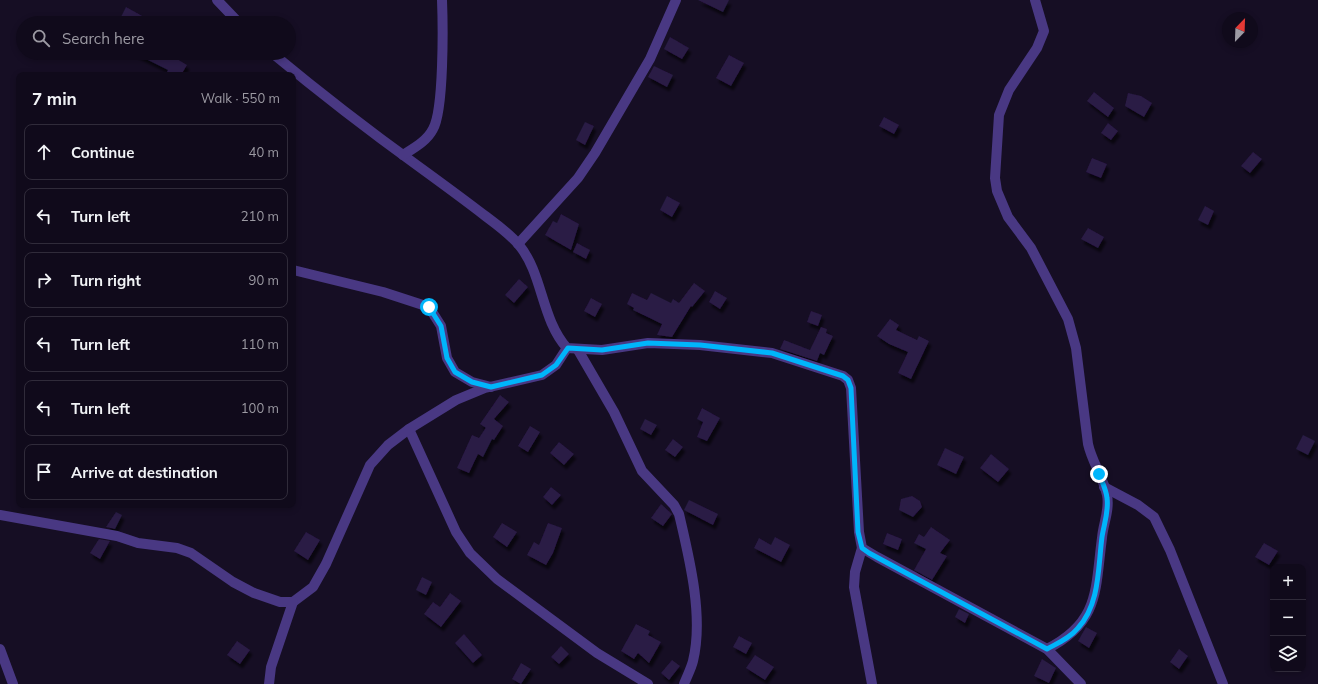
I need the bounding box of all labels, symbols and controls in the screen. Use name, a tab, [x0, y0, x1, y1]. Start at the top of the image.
north arrow	[1222, 12, 1258, 48]
search box	[16, 16, 296, 60]
icon: search	[30, 27, 52, 49]
text: Search here	[62, 29, 144, 48]
text: 7 min	[32, 88, 77, 109]
text: Walk · 550 m	[201, 90, 280, 106]
icon: ahead	[33, 141, 55, 163]
text: Continue	[71, 143, 134, 162]
text: 40 m	[249, 144, 279, 160]
icon: left	[33, 205, 55, 227]
text: Turn left	[71, 207, 130, 226]
text: 210 m	[241, 208, 279, 224]
icon: right	[33, 269, 55, 291]
text: Turn right	[71, 271, 141, 290]
text: 90 m	[249, 272, 279, 288]
route start	[420, 298, 438, 316]
icon: left	[33, 333, 55, 355]
text: Turn left	[71, 335, 130, 354]
text: 110 m	[241, 336, 279, 352]
icon: left	[33, 397, 55, 419]
text: Turn left	[71, 399, 130, 418]
text: 100 m	[241, 400, 279, 416]
icon: arrive	[33, 461, 55, 483]
text: Arrive at destination	[71, 463, 218, 482]
route end	[1090, 465, 1108, 483]
map controls	[1270, 564, 1306, 672]
button: +	[1270, 564, 1306, 600]
button: −	[1270, 600, 1306, 636]
button: layers	[1270, 636, 1306, 672]

